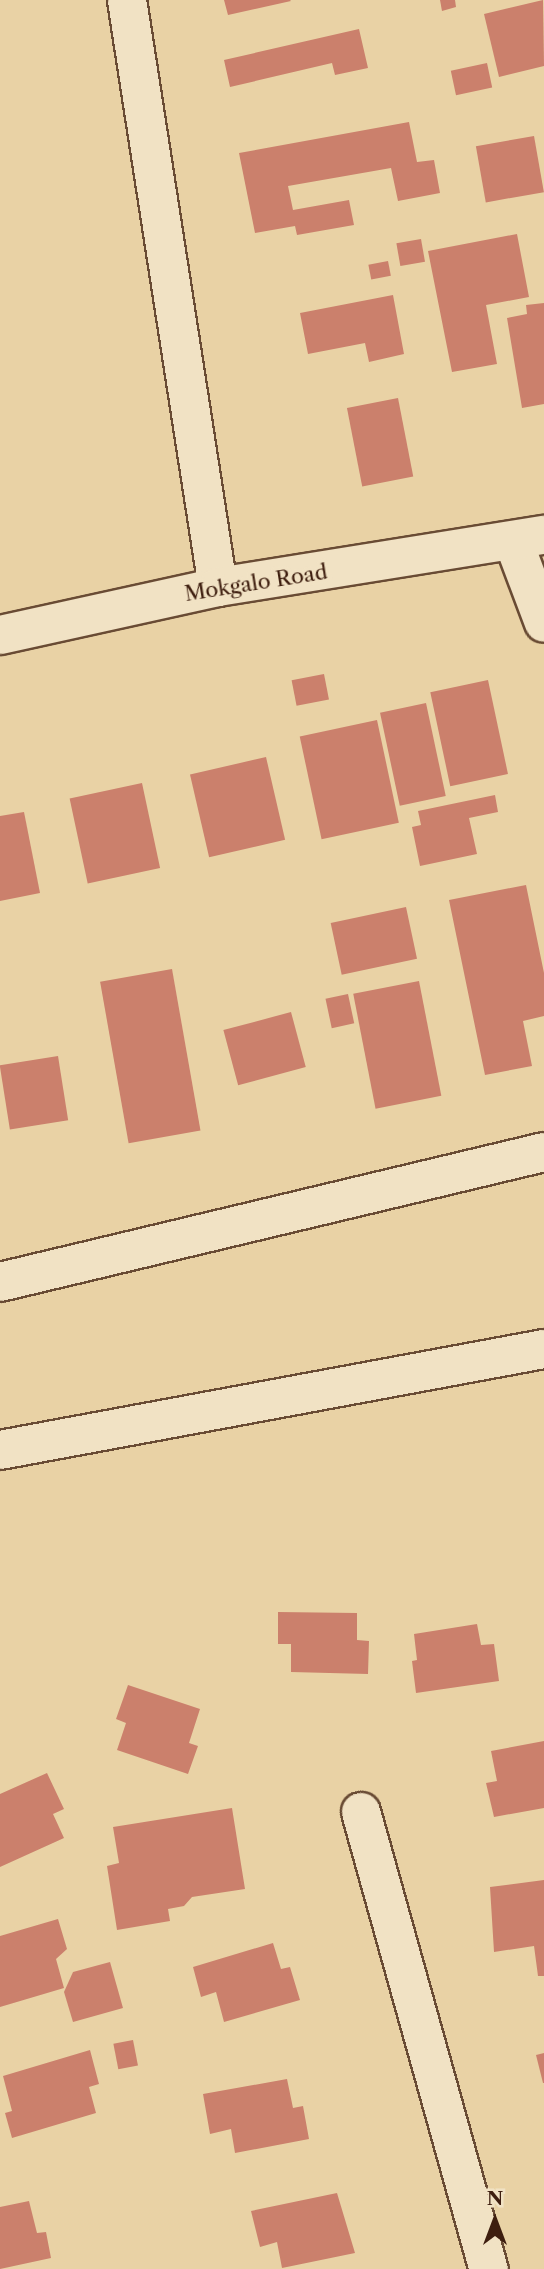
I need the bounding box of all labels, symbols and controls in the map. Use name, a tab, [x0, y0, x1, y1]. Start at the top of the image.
street label: Mokgalo Road	[183, 559, 329, 607]
north arrow	[460, 2185, 530, 2255]
text: N	[487, 2187, 503, 2210]

